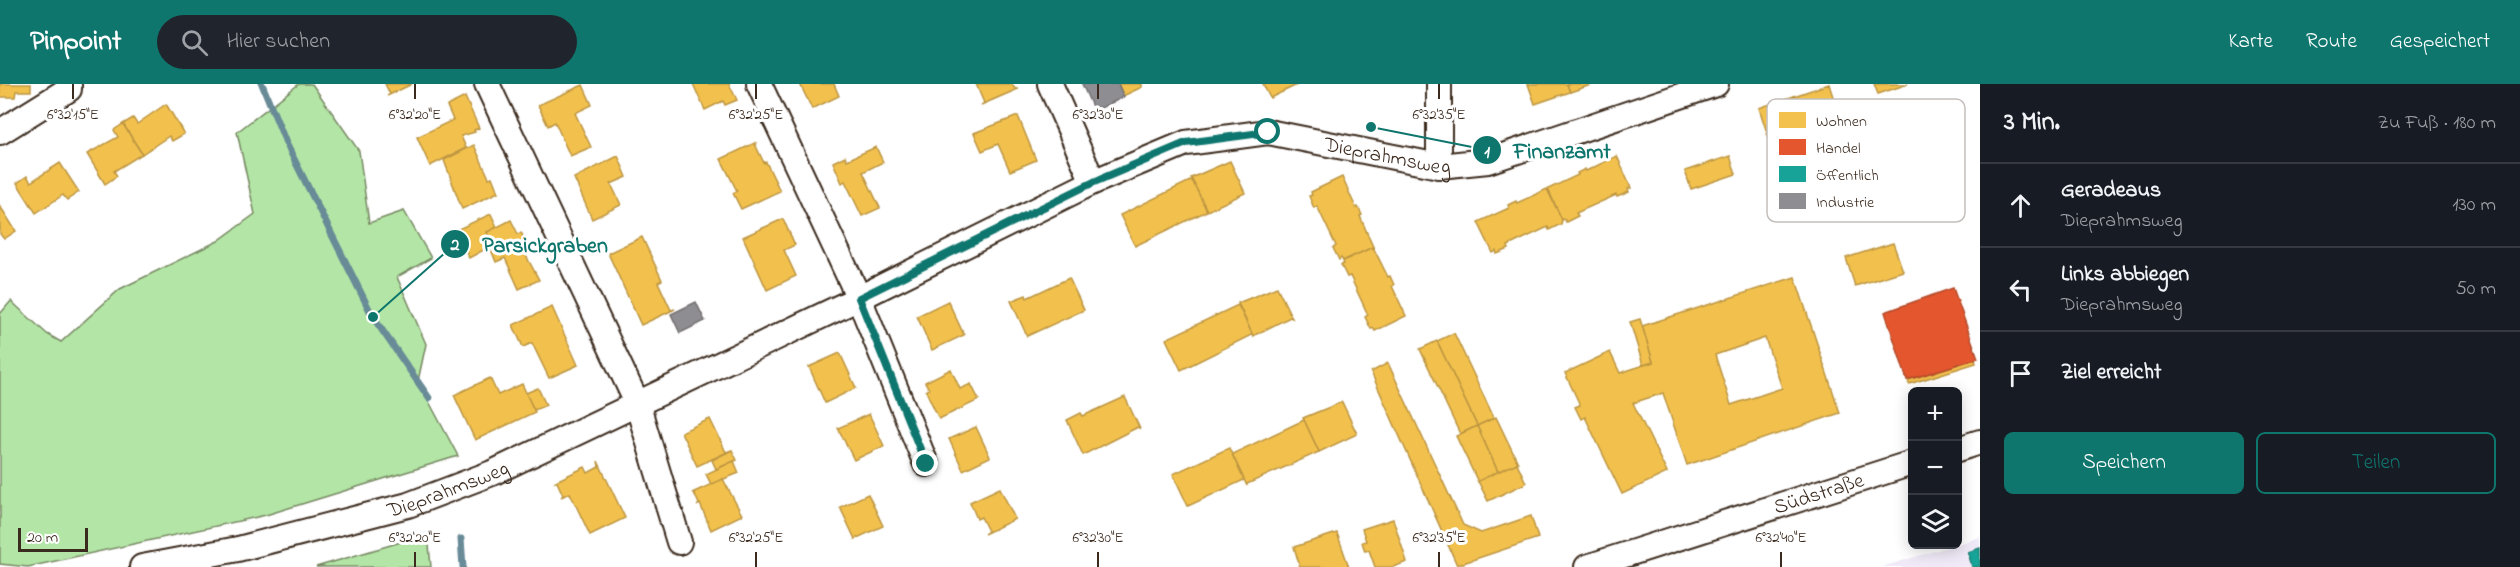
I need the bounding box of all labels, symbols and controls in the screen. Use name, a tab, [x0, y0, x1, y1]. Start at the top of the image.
search box	[157, 15, 577, 69]
text: Pinpoint	[30, 22, 121, 63]
icon: search	[178, 26, 211, 59]
text: Hier suchen	[226, 26, 330, 58]
text: Karte	[2228, 27, 2273, 57]
text: Route	[2306, 27, 2357, 57]
text: Gespeichert	[2390, 27, 2490, 57]
legend	[1767, 99, 1965, 222]
text: 6°32'15"E	[47, 104, 99, 126]
text: 6°32'20"E	[389, 104, 441, 126]
text: 6°32'25"E	[729, 104, 783, 126]
text: 6°32'30"E	[1072, 104, 1124, 126]
text: 6°32'35"E	[1412, 104, 1466, 126]
text: 3 Min.	[2004, 104, 2060, 142]
text: Zu Fuß · 180 m	[2378, 109, 2496, 138]
text: Wohnen	[1816, 110, 1867, 134]
route start	[1254, 118, 1280, 144]
street label: Dieprahmsweg	[1320, 130, 1452, 185]
callout: Finanzamt	[1472, 130, 1623, 170]
text: Finanzamt	[1512, 137, 1611, 169]
text: Handel	[1816, 137, 1861, 161]
text: 1	[1484, 140, 1490, 166]
text: Öffentlich	[1816, 164, 1879, 188]
text: Geradeaus	[2061, 175, 2161, 207]
icon: ahead	[2004, 189, 2037, 222]
text: Industrie	[1816, 191, 1875, 215]
text: 130 m	[2452, 191, 2496, 220]
text: Dieprahmsweg	[2061, 207, 2182, 236]
callout: Parsickgraben	[440, 224, 620, 264]
text: Parsickgraben	[482, 231, 608, 264]
text: 2	[450, 233, 460, 259]
text: Links abbiegen	[2061, 259, 2189, 291]
icon: left	[2004, 273, 2037, 306]
text: 50 m	[2455, 275, 2496, 304]
text: Dieprahmsweg	[2061, 291, 2182, 320]
icon: arrive	[2004, 357, 2037, 390]
text: Ziel erreicht	[2061, 357, 2161, 389]
map controls	[1908, 387, 1962, 549]
button: +	[1908, 387, 1962, 441]
button: Speichern	[2004, 432, 2244, 494]
button: Teilen	[2256, 432, 2496, 494]
button: −	[1908, 441, 1962, 495]
route end	[912, 450, 938, 476]
street label: Dieprahmsweg	[383, 454, 515, 527]
street label: Südstraße	[1770, 466, 1869, 523]
button: layers	[1908, 495, 1962, 549]
scale bar	[18, 525, 88, 552]
text: 20 m	[27, 526, 58, 550]
text: 6°32'20"E	[389, 527, 441, 549]
text: 6°32'25"E	[729, 527, 783, 549]
text: 6°32'30"E	[1072, 527, 1124, 549]
text: 6°32'35"E	[1412, 527, 1466, 549]
text: 6°32'40"E	[1755, 527, 1807, 549]

